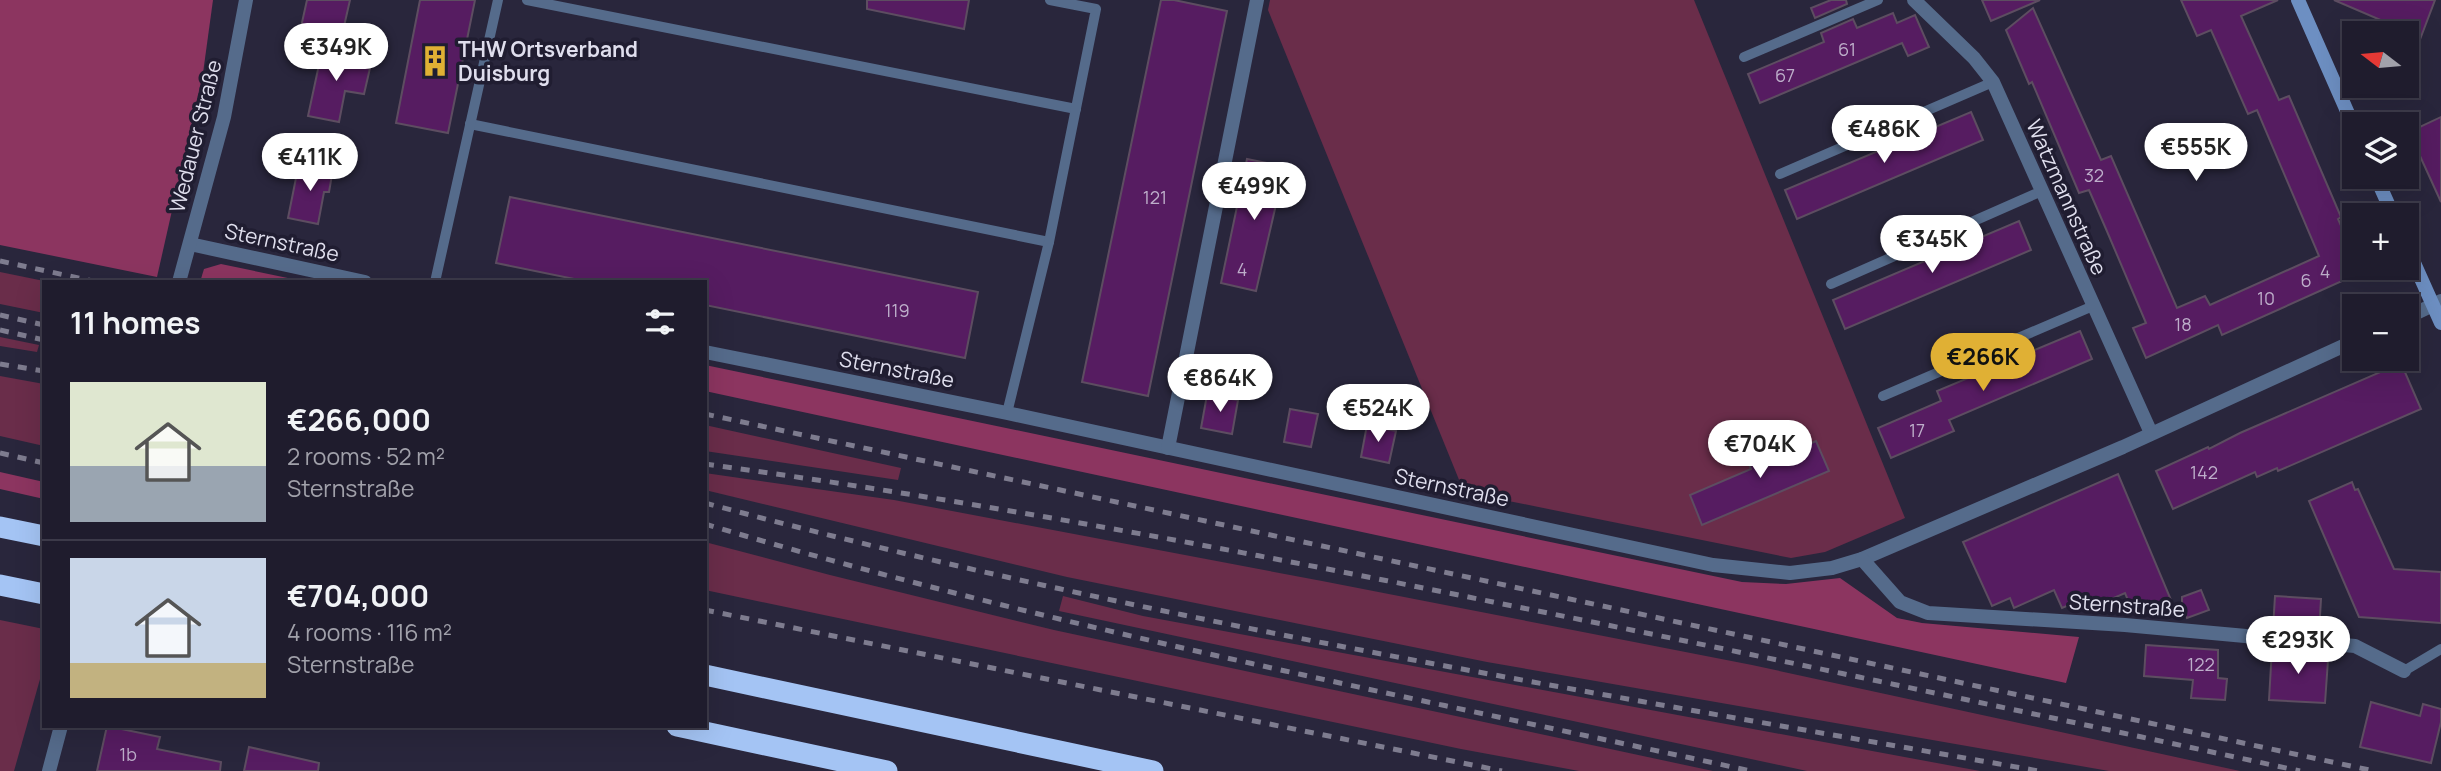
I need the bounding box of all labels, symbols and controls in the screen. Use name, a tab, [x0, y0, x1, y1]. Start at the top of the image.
north arrow	[2342, 21, 2418, 98]
map controls	[2342, 21, 2419, 371]
pin: €349K	[287, 24, 385, 83]
text: €349K	[300, 30, 372, 62]
place label: THW Ortsverband Duisburg	[458, 35, 638, 87]
house number: 61	[1838, 37, 1856, 61]
building icon: THW Ortsverband Duisburg	[418, 44, 452, 78]
street label: Wedauer Straße	[163, 57, 227, 215]
house number: 67	[1775, 63, 1795, 87]
pin: €486K	[1835, 106, 1933, 165]
text: €486K	[1848, 112, 1920, 144]
button: layers	[2342, 112, 2419, 189]
street label: Watzmannstraße	[2020, 115, 2114, 279]
pin: €555K	[2147, 124, 2245, 183]
text: €555K	[2160, 130, 2232, 162]
pin: €411K	[261, 134, 359, 193]
text: €411K	[278, 140, 342, 172]
pin: €499K	[1205, 162, 1303, 222]
house number: 32	[2084, 163, 2104, 187]
text: €499K	[1218, 169, 1290, 201]
house number: 121	[1143, 185, 1167, 209]
button: +	[2342, 203, 2419, 280]
street label: Sternstraße	[222, 216, 342, 268]
pin: €345K	[1883, 216, 1981, 275]
text: €345K	[1896, 222, 1968, 254]
house number: 4	[1237, 257, 1247, 281]
house number: 4	[2320, 259, 2330, 283]
house number: 6	[2300, 268, 2312, 292]
house number: 10	[2257, 286, 2275, 310]
button: −	[2342, 294, 2419, 371]
house number: 119	[884, 298, 910, 322]
text: 11 homes	[70, 302, 201, 343]
icon: filters	[641, 303, 679, 341]
house number: 18	[2174, 312, 2192, 336]
pin: €266K	[1934, 334, 2032, 393]
text: €266K	[1947, 340, 2019, 372]
street label: Sternstraße	[837, 344, 957, 394]
pin: €864K	[1171, 354, 1269, 414]
text: €864K	[1184, 361, 1256, 393]
pin: €524K	[1329, 384, 1427, 444]
text: €524K	[1343, 391, 1413, 423]
text: €266,000	[287, 399, 431, 440]
icon: home	[126, 410, 210, 494]
house number: 17	[1909, 418, 1925, 442]
pin: €704K	[1711, 420, 1809, 480]
text: €704K	[1724, 427, 1796, 459]
text: 2 rooms · 52 m²	[287, 440, 445, 472]
house number: 142	[2190, 460, 2218, 484]
street label: Sternstraße	[1392, 461, 1512, 513]
text: Sternstraße	[287, 472, 414, 504]
text: €704,000	[287, 575, 429, 616]
icon: home	[126, 586, 210, 670]
street label: Sternstraße	[2068, 587, 2186, 623]
text: 4 rooms · 116 m²	[287, 616, 452, 648]
pin: €293K	[2249, 616, 2347, 676]
text: €293K	[2262, 623, 2334, 655]
text: Sternstraße	[287, 648, 414, 680]
house number: 122	[2187, 652, 2215, 676]
house number: 1b	[119, 742, 137, 766]

